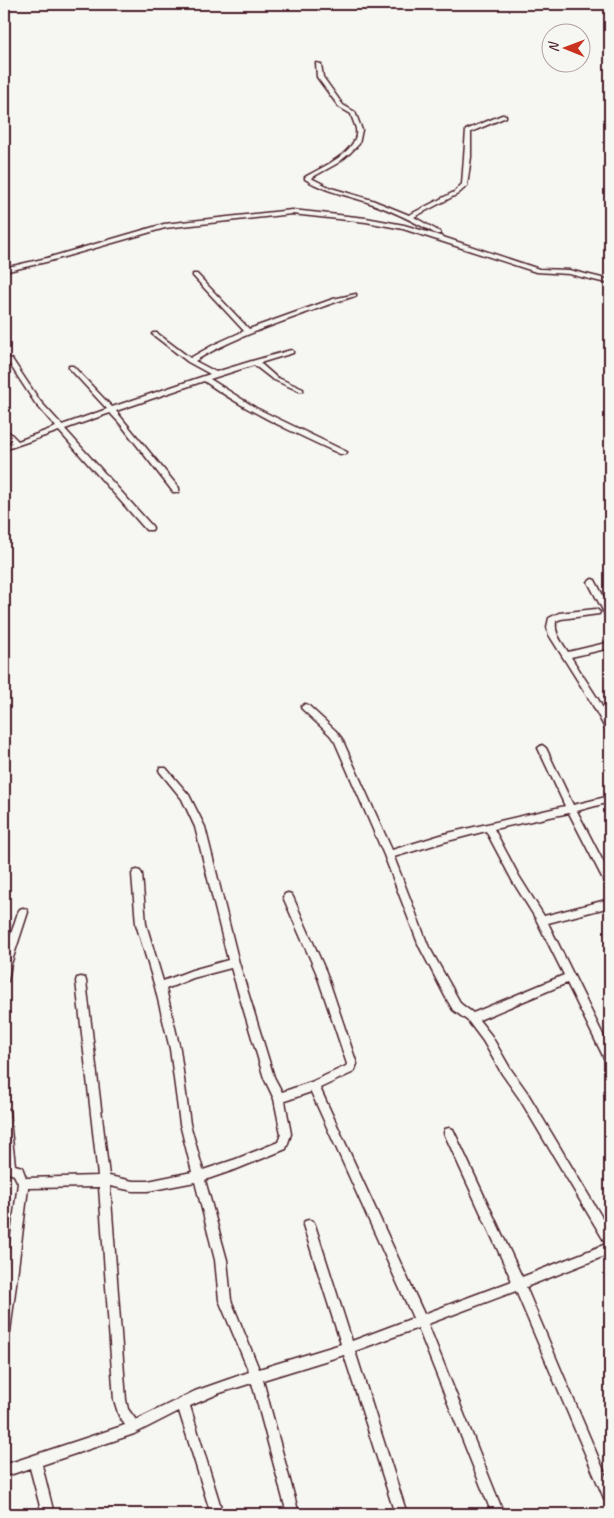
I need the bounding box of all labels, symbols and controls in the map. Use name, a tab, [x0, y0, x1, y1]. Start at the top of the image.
north arrow	[542, 22, 592, 72]
text: N	[545, 41, 562, 52]

